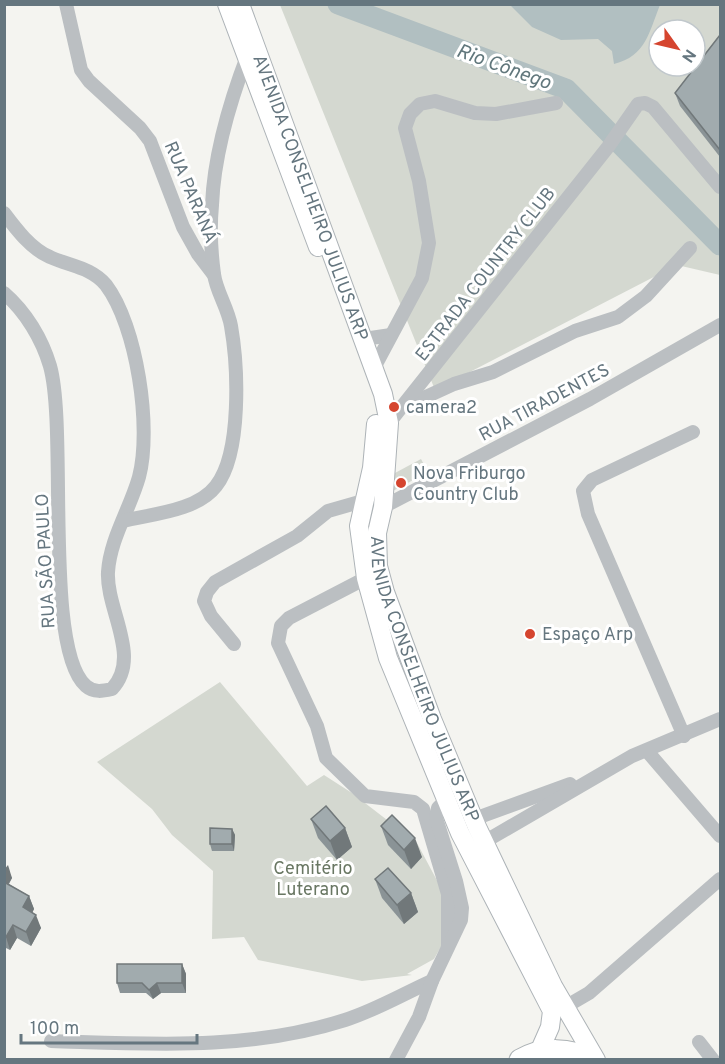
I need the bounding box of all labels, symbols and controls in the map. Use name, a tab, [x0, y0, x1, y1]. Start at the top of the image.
north arrow	[647, 18, 707, 78]
water label: Rio Cônego	[453, 39, 554, 97]
text: N	[676, 45, 699, 66]
street label: AVENIDA CONSELHEIRO JULIUS ARP	[247, 52, 372, 344]
street label: RUA PARANÁ	[158, 137, 223, 247]
street label: ESTRADA COUNTRY CLUB	[411, 183, 561, 366]
street label: RUA TIRADENTES	[475, 359, 614, 447]
place label: camera2	[406, 397, 477, 420]
marker: camera2	[387, 400, 401, 414]
place label: Nova Friburgo Country Club	[413, 463, 526, 507]
marker: Nova Friburgo Country Club	[394, 476, 408, 490]
street label: RUA SÃO PAULO	[29, 493, 62, 629]
street label: AVENIDA CONSELHEIRO JULIUS ARP	[364, 535, 484, 826]
place label: Espaço Arp	[542, 624, 633, 647]
marker: Espaço Arp	[523, 627, 537, 641]
park label: Cemitério Luterano	[273, 858, 353, 902]
scale bar	[21, 1007, 196, 1045]
text: 100 m	[30, 1018, 79, 1041]

